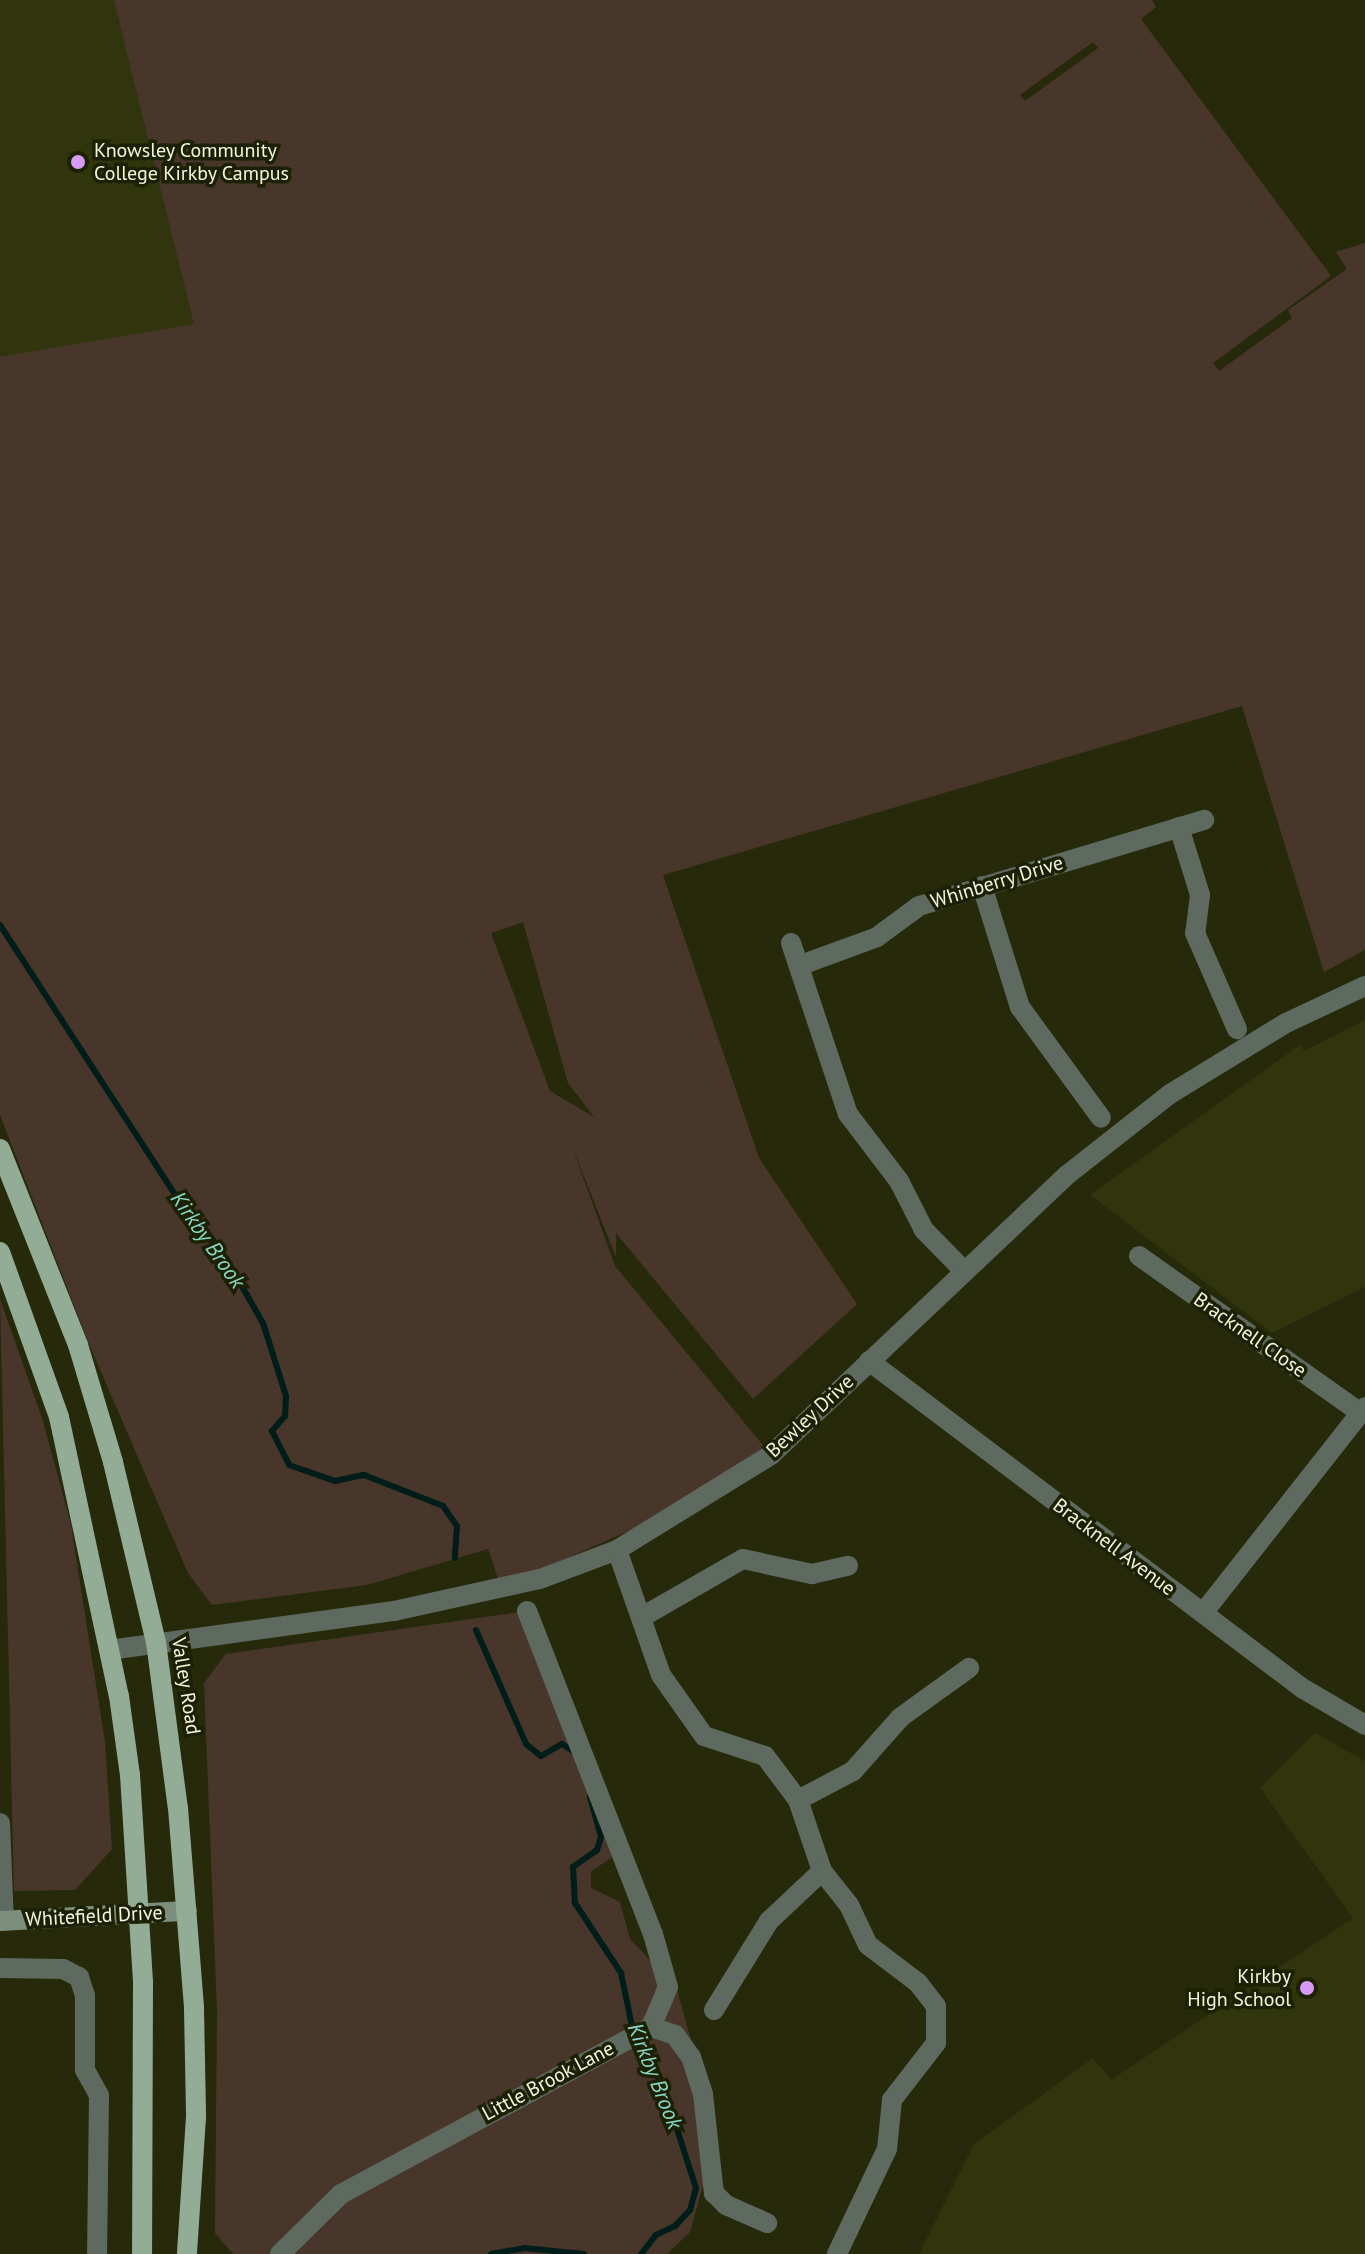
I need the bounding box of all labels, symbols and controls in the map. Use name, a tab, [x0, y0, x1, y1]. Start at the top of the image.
place label: Knowsley Community College Kirkby Campus	[94, 138, 290, 185]
marker: Knowsley Community College Kirkby Campus	[69, 153, 87, 171]
street label: Whinberry Drive	[928, 850, 1066, 914]
water label: Kirkby Brook	[165, 1186, 251, 1294]
street label: Bracknell Close	[1189, 1287, 1311, 1383]
street label: Bewley Drive	[761, 1369, 859, 1463]
street label: Bracknell Avenue	[1048, 1493, 1180, 1601]
street label: Valley Road	[166, 1635, 206, 1737]
street label: Whitefield Drive	[25, 1900, 163, 1932]
place label: Kirkby High School	[1187, 1964, 1291, 2011]
marker: Kirkby High School	[1298, 1979, 1316, 1997]
water label: Kirkby Brook	[622, 2019, 688, 2133]
street label: Little Brook Lane	[478, 2036, 618, 2126]

